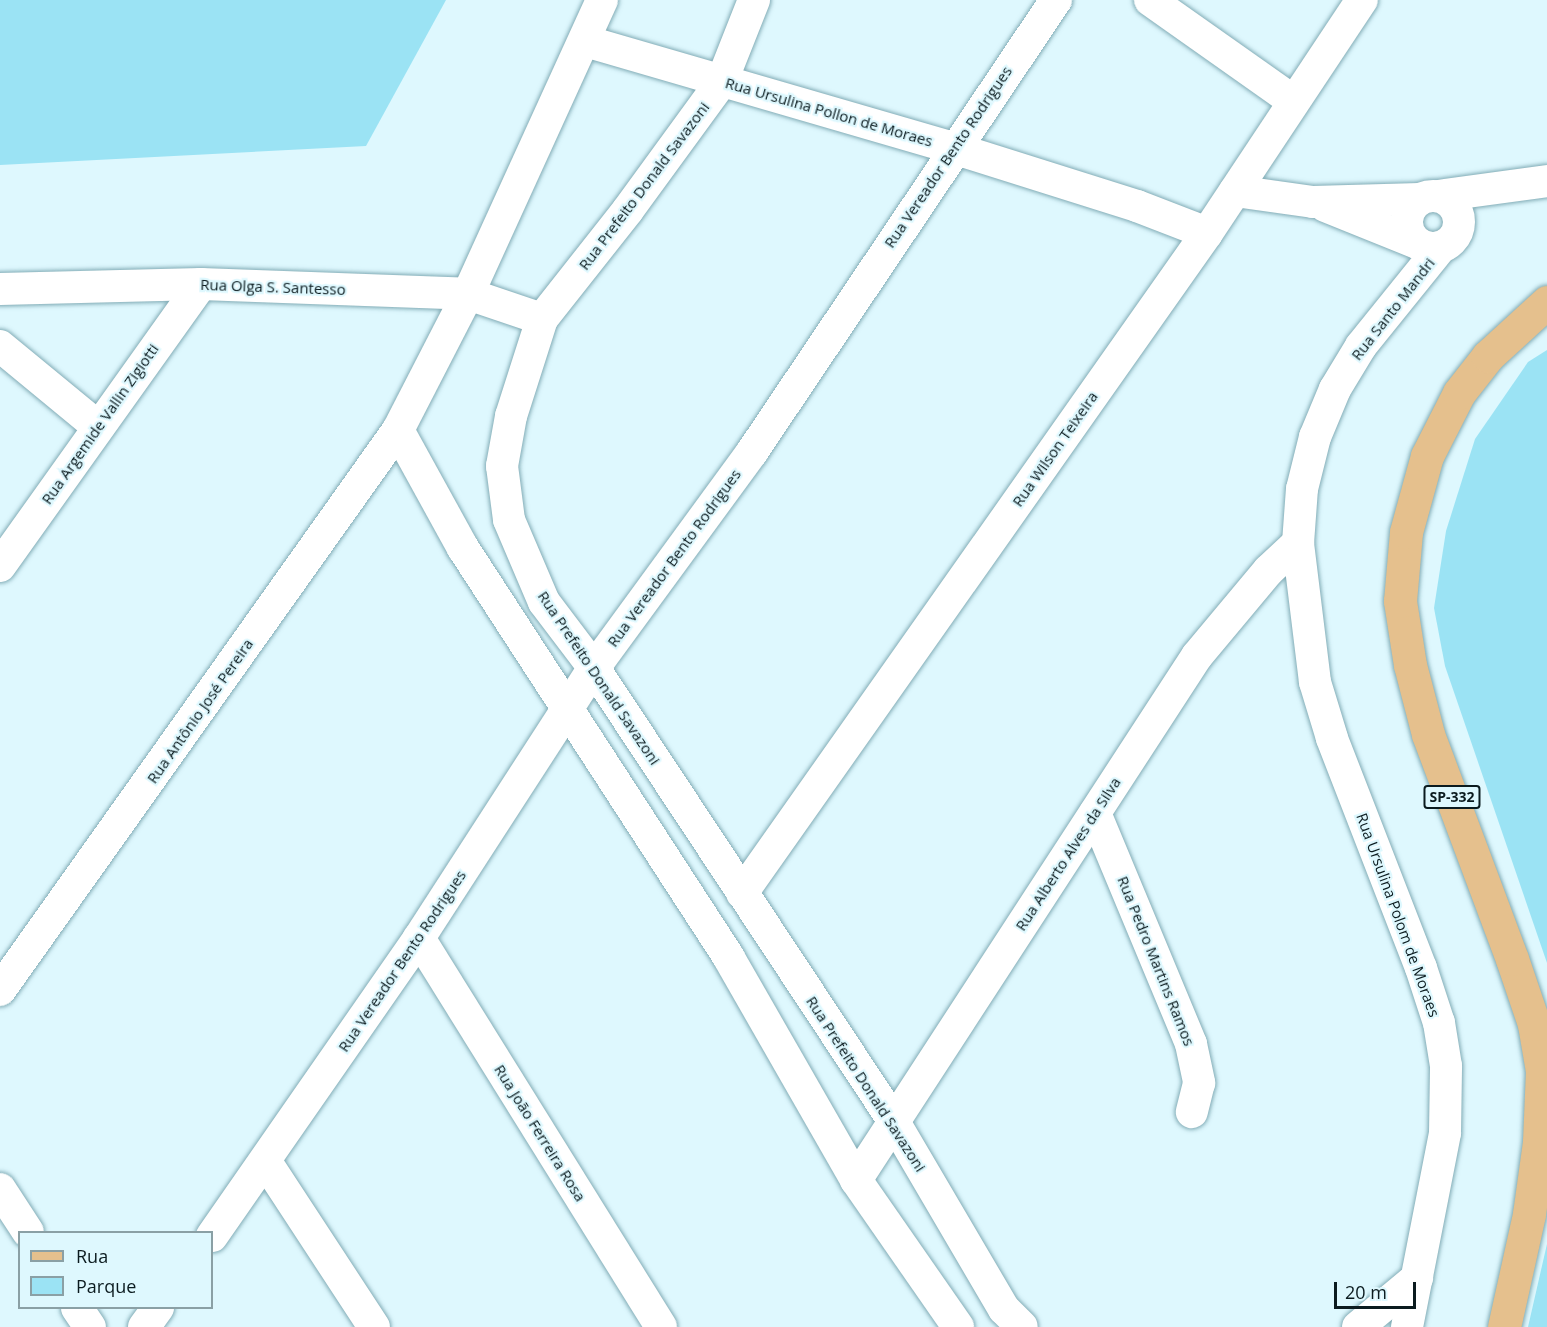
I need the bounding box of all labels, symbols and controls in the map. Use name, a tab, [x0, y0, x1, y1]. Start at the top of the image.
street label: Rua Vereador Bento Rodrigues	[880, 63, 1016, 251]
street label: Rua Ursulina Pollon de Moraes	[723, 74, 935, 150]
street label: Rua Prefeito Donald Savazoni	[575, 99, 713, 273]
street label: Rua Santo Mandri	[1347, 254, 1439, 364]
street label: Rua Olga S. Santesso	[200, 275, 346, 299]
street label: Rua Argemide Vallin Zigiotti	[38, 340, 162, 508]
street label: Rua Wilson Teixeira	[1009, 388, 1101, 510]
street label: Rua Vereador Bento Rodrigues	[604, 466, 744, 650]
street label: Rua Prefeito Donald Savazoni	[534, 588, 664, 768]
street label: Rua Antônio José Pereira	[143, 635, 257, 787]
street label: Rua Alberto Alves da Silva	[1012, 774, 1124, 934]
road number: SP-332	[1422, 786, 1482, 808]
street label: Rua Ursulina Polom de Moraes	[1353, 811, 1443, 1019]
street label: Rua Vereador Bento Rodrigues	[334, 867, 470, 1055]
street label: Rua Pedro Martins Ramos	[1114, 874, 1198, 1048]
street label: Rua Prefeito Donald Savazoni	[802, 993, 930, 1175]
street label: Rua João Ferreira Rosa	[491, 1061, 589, 1205]
legend	[18, 1231, 213, 1309]
text: Rua	[76, 1244, 108, 1268]
scale bar	[1337, 1270, 1420, 1308]
text: Parque	[76, 1274, 136, 1298]
text: 20 m	[1345, 1280, 1387, 1304]

